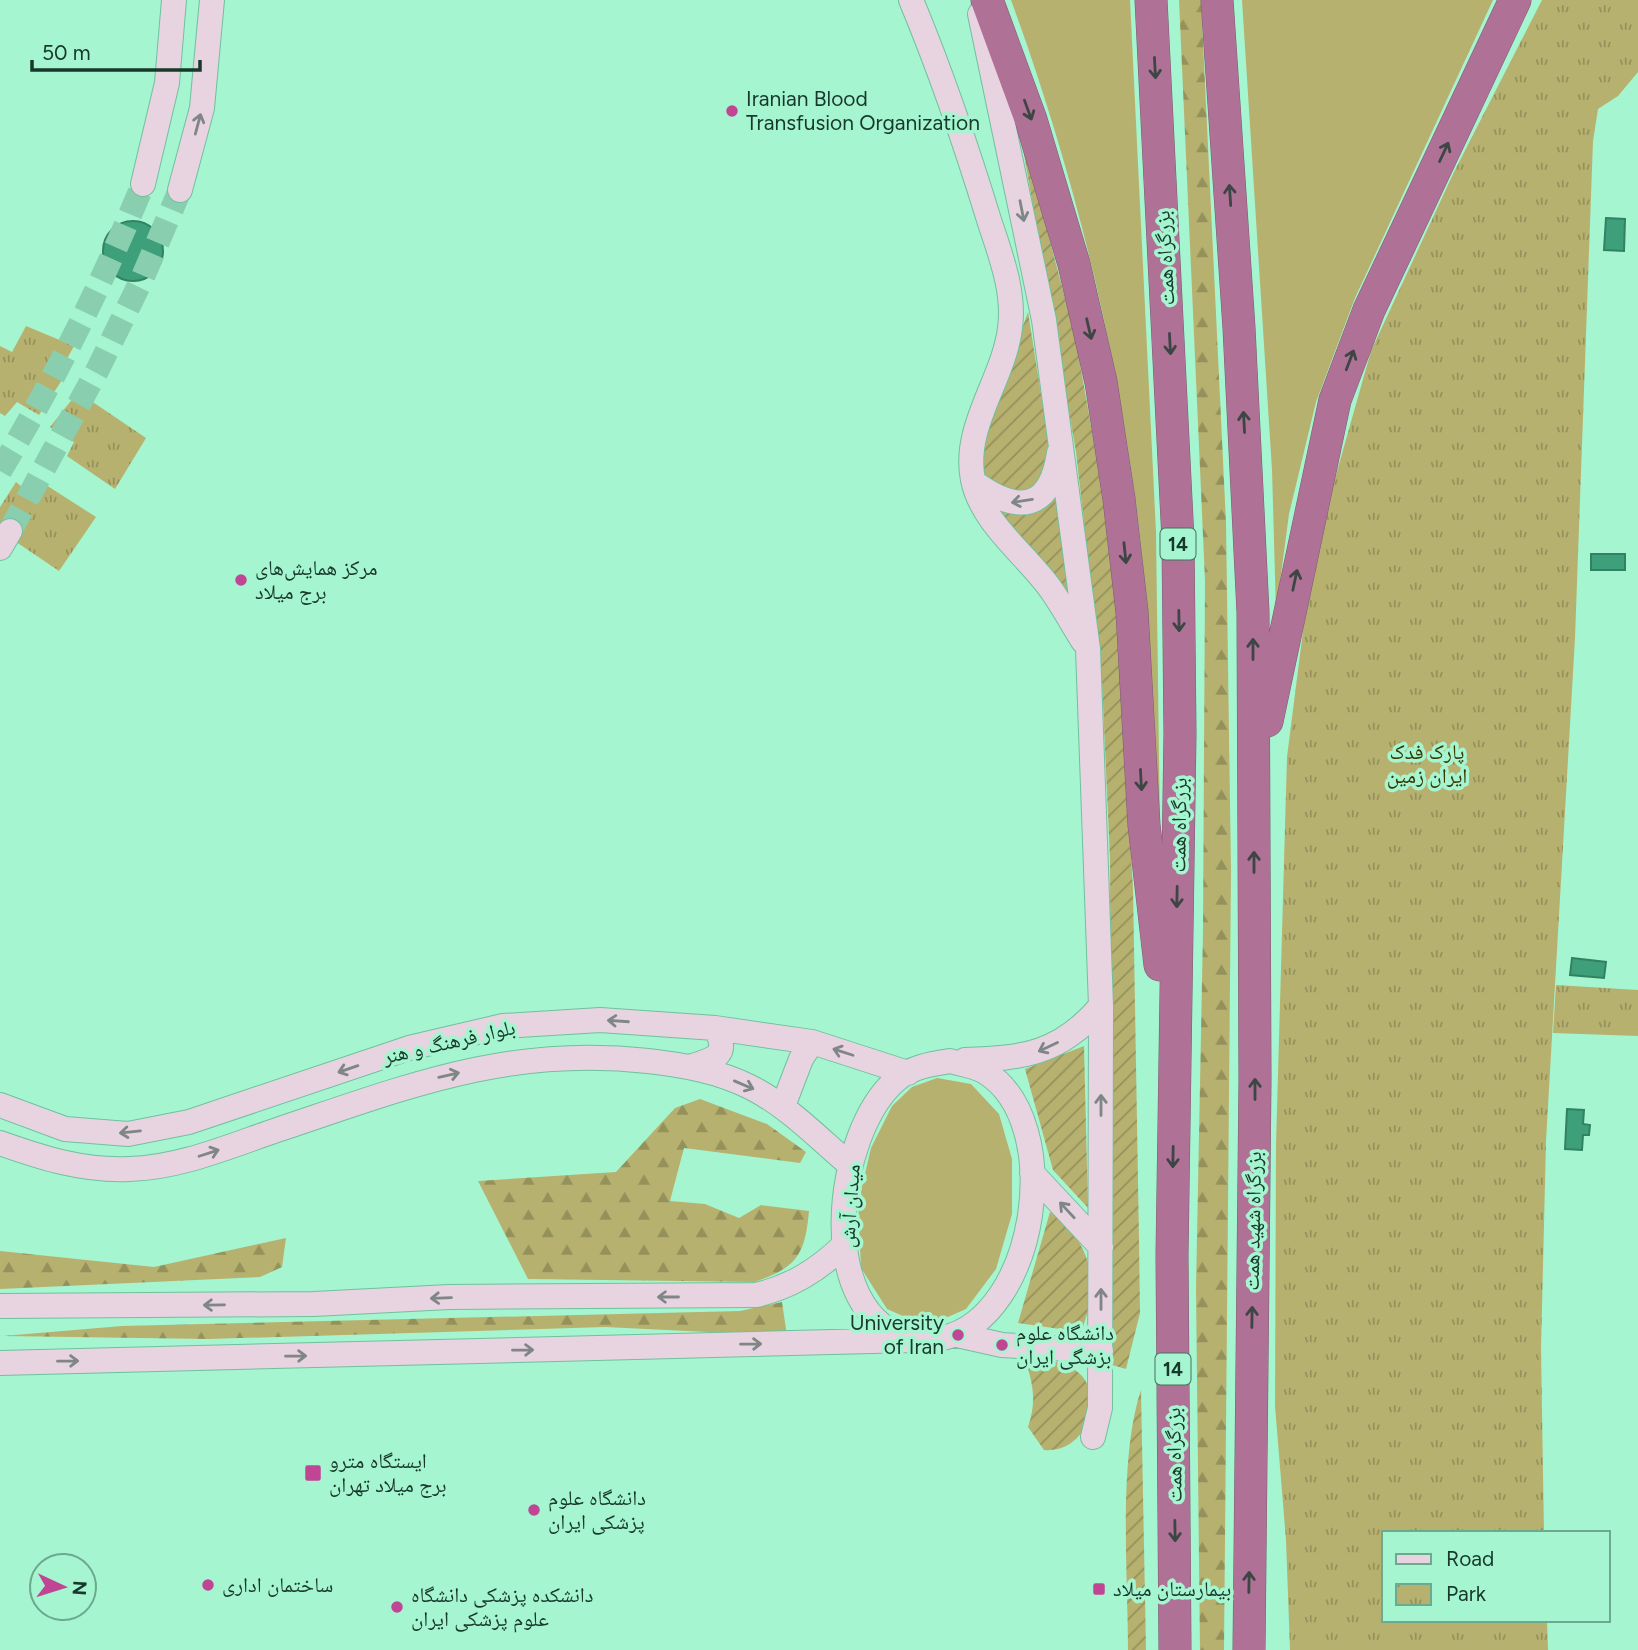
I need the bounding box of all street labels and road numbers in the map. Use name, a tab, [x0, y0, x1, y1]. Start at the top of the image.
street label: بزرگراه همت	[1150, 210, 1179, 306]
road number: 14	[1160, 528, 1196, 559]
street label: بزرگراه همت	[1165, 777, 1192, 873]
street label: بلوار فرهنگ و هنر	[379, 1014, 517, 1069]
street label: بزرگراه شهید همت	[1239, 1151, 1266, 1291]
street label: میدان آرش	[834, 1163, 866, 1249]
road number: 14	[1156, 1354, 1190, 1385]
street label: بزرگراه همت	[1160, 1407, 1187, 1503]

